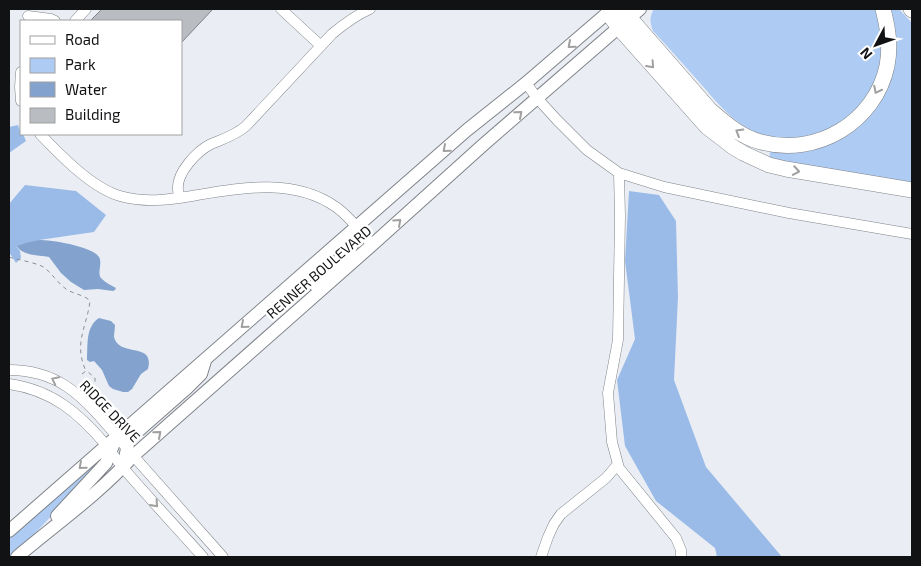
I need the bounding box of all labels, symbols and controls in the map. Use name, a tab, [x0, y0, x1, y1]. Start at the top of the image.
legend	[20, 20, 182, 135]
north arrow	[851, 20, 901, 70]
text: Road	[65, 30, 100, 48]
one-way arrow	[567, 39, 576, 48]
text: N	[856, 44, 876, 63]
text: Park	[65, 55, 96, 73]
one-way arrow	[646, 59, 655, 68]
text: Water	[65, 80, 107, 98]
one-way arrow	[873, 85, 883, 94]
text: Building	[65, 105, 121, 123]
one-way arrow	[513, 112, 522, 120]
one-way arrow	[736, 129, 745, 139]
one-way arrow	[442, 143, 451, 152]
one-way arrow	[792, 165, 801, 175]
one-way arrow	[392, 219, 401, 228]
street label: RENNER BOULEVARD	[263, 222, 374, 322]
one-way arrow	[241, 319, 250, 328]
one-way arrow	[52, 376, 61, 386]
street label: RIDGE DRIVE	[77, 376, 144, 445]
one-way arrow	[152, 431, 161, 440]
one-way arrow	[79, 460, 88, 469]
one-way arrow	[149, 499, 158, 508]

